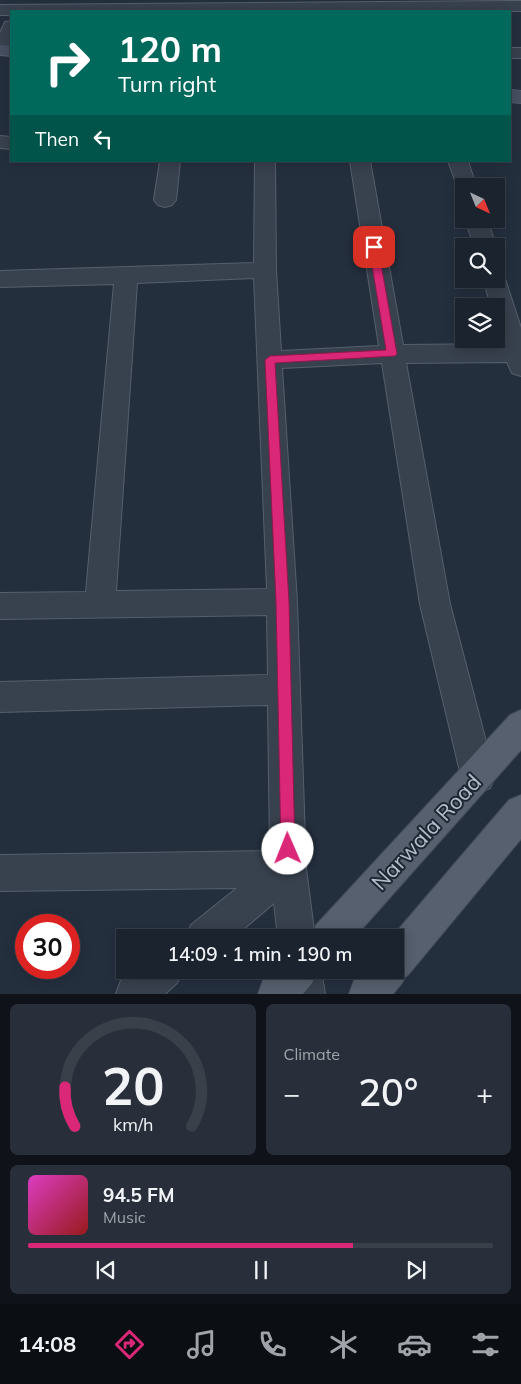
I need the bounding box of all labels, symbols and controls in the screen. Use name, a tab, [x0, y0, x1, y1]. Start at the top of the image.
text: 120 m	[118, 27, 222, 71]
icon: right	[35, 30, 100, 95]
text: Turn right	[118, 70, 216, 98]
icon: left	[89, 125, 117, 153]
text: Then	[35, 127, 79, 151]
north arrow	[455, 178, 505, 228]
map controls	[455, 178, 505, 348]
pin	[353, 226, 395, 268]
icon: arrive	[360, 233, 388, 261]
button: search	[455, 238, 505, 288]
button: layers	[455, 298, 505, 348]
street label: Narwala Road	[365, 768, 487, 896]
position arrow	[261, 822, 313, 874]
speed limit sign: 30	[15, 914, 80, 979]
text: 14:09 · 1 min · 190 m	[167, 942, 353, 966]
text: Climate	[284, 1044, 340, 1064]
text: 20	[102, 1053, 164, 1118]
text: 20°	[358, 1068, 418, 1116]
text: −	[284, 1076, 300, 1111]
text: +	[476, 1076, 493, 1111]
text: km/h	[113, 1113, 153, 1135]
text: 94.5 FM	[103, 1183, 175, 1207]
text: Music	[103, 1207, 146, 1227]
icon: previous	[92, 1256, 120, 1284]
icon: pause	[247, 1256, 275, 1284]
icon: next	[402, 1256, 430, 1284]
icon: directions	[112, 1327, 147, 1362]
icon: music	[184, 1327, 219, 1362]
icon: phone	[255, 1327, 290, 1362]
icon: climate	[326, 1327, 361, 1362]
icon: car	[397, 1327, 432, 1362]
icon: filters	[468, 1327, 503, 1362]
text: 14:08	[18, 1330, 76, 1358]

